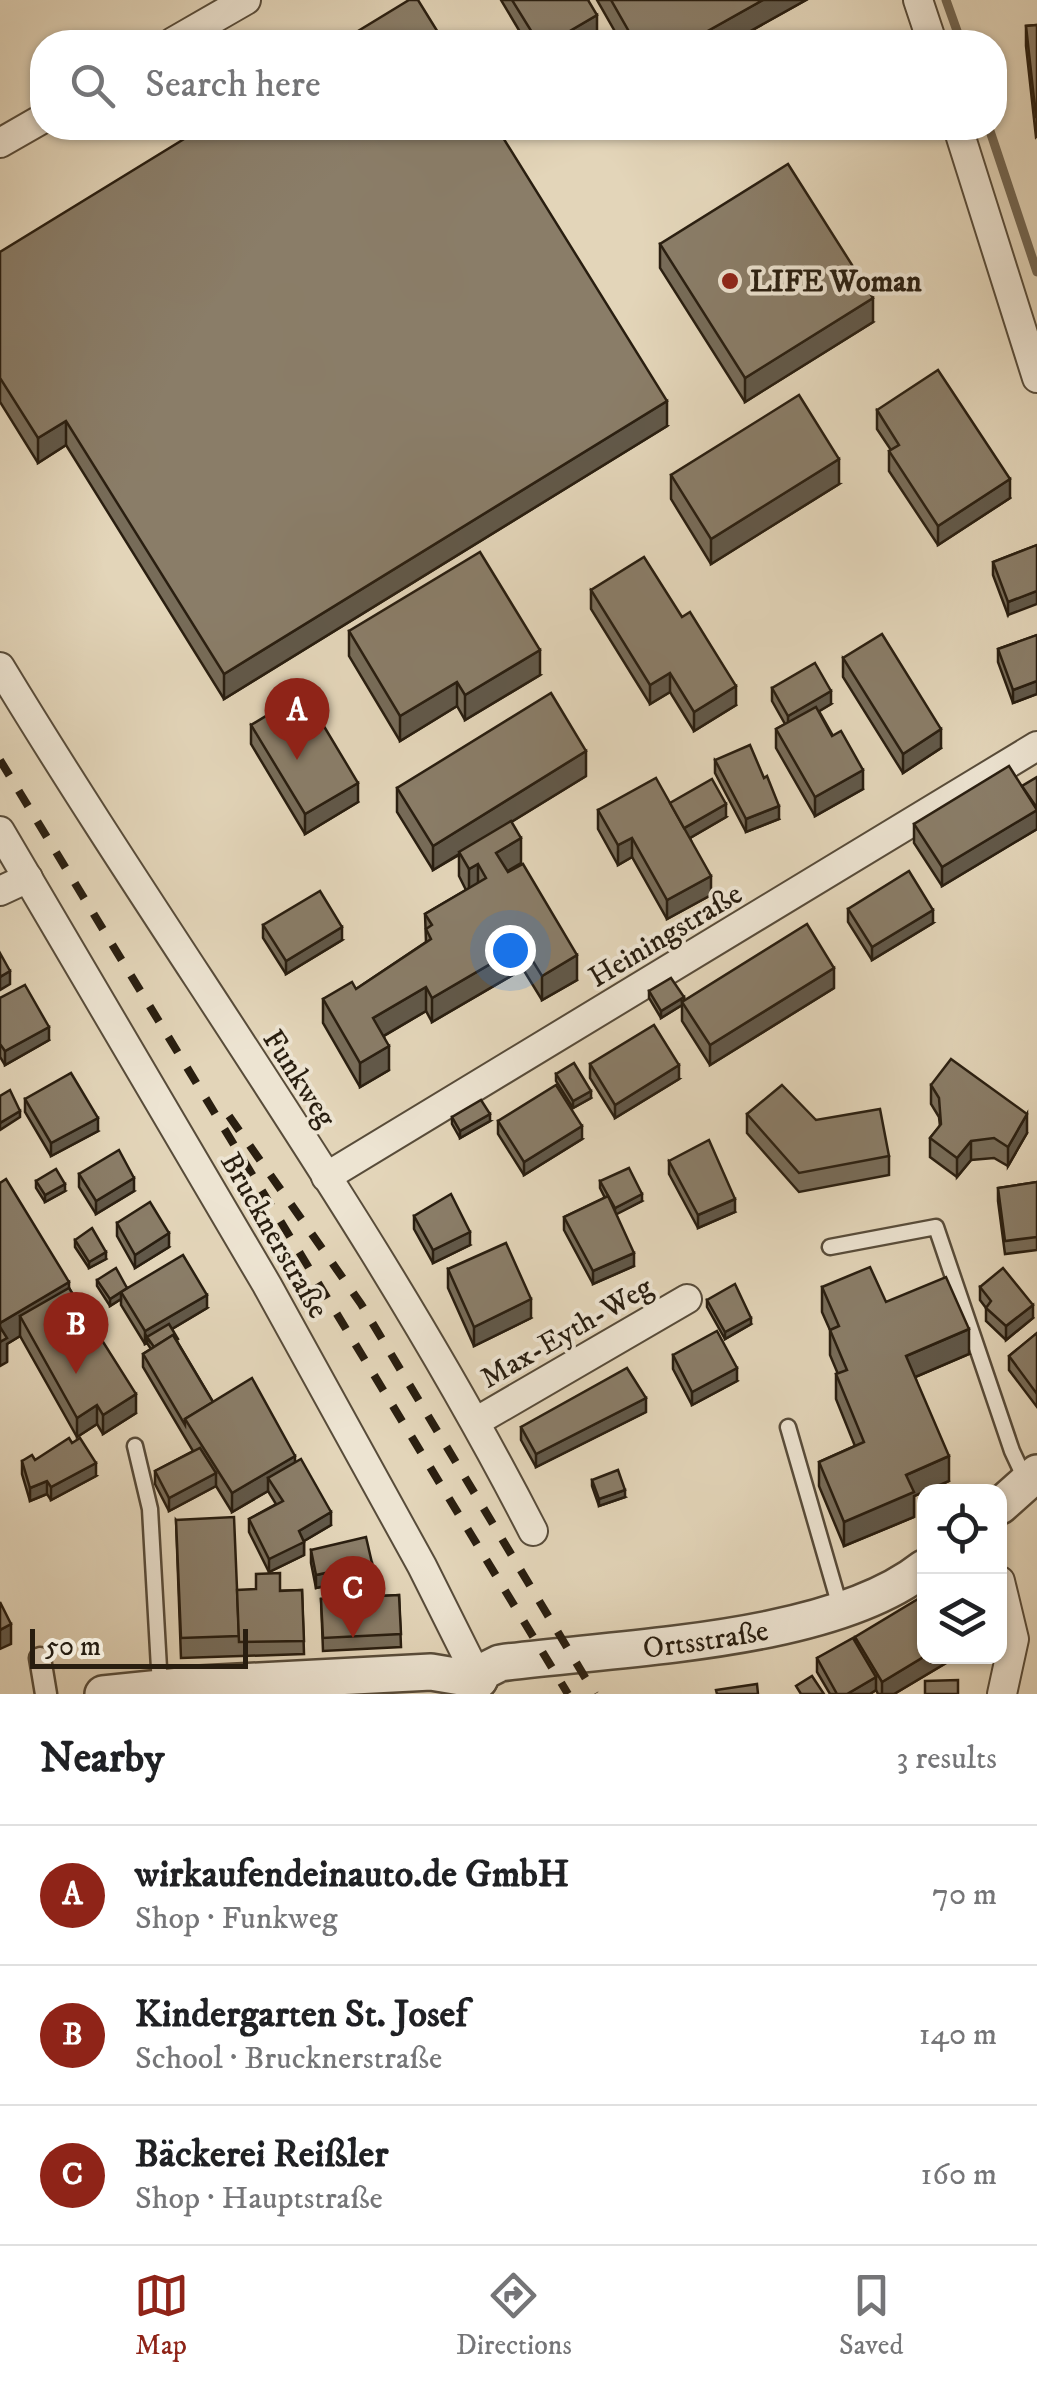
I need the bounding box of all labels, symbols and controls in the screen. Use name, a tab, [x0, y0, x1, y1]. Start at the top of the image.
search box	[30, 30, 1007, 140]
icon: search	[65, 58, 120, 113]
text: Search here	[145, 61, 321, 109]
place label: LIFE Woman	[750, 264, 922, 301]
marker: LIFE Woman	[719, 270, 741, 292]
pin: A	[264, 678, 330, 760]
street label: Heiningstraße	[582, 876, 749, 997]
your location	[485, 925, 536, 976]
street label: Funkweg	[254, 1023, 344, 1135]
street label: Brucknerstraße	[211, 1146, 336, 1325]
street label: Max-Eyth-Weg	[474, 1269, 660, 1397]
pin: B	[44, 1292, 108, 1374]
map controls	[917, 1484, 1007, 1664]
button: locate	[917, 1484, 1007, 1574]
pin: C	[320, 1556, 386, 1638]
button: layers	[917, 1574, 1007, 1664]
street label: Ortsstraße	[641, 1613, 772, 1668]
scale bar	[30, 1624, 248, 1668]
text: 50 m	[45, 1629, 101, 1664]
text: Nearby	[40, 1733, 164, 1785]
text: 3 results	[896, 1739, 997, 1779]
text: wirkaufendeinauto.de GmbH	[135, 1851, 569, 1899]
text: A	[62, 1875, 83, 1915]
text: 70 m	[932, 1875, 997, 1915]
text: Shop · Funkweg	[135, 1899, 338, 1939]
text: Kindergarten St. Josef	[135, 1991, 467, 2039]
text: B	[62, 2015, 83, 2055]
text: 140 m	[919, 2015, 997, 2055]
text: School · Brucknerstraße	[135, 2039, 442, 2079]
text: Bäckerei Reißler	[135, 2131, 388, 2179]
text: C	[62, 2155, 83, 2195]
text: 160 m	[921, 2155, 997, 2195]
text: Shop · Hauptstraße	[135, 2179, 383, 2219]
tab: Map	[134, 2268, 189, 2363]
tab: Directions	[456, 2268, 572, 2363]
tab: Saved	[839, 2268, 903, 2363]

